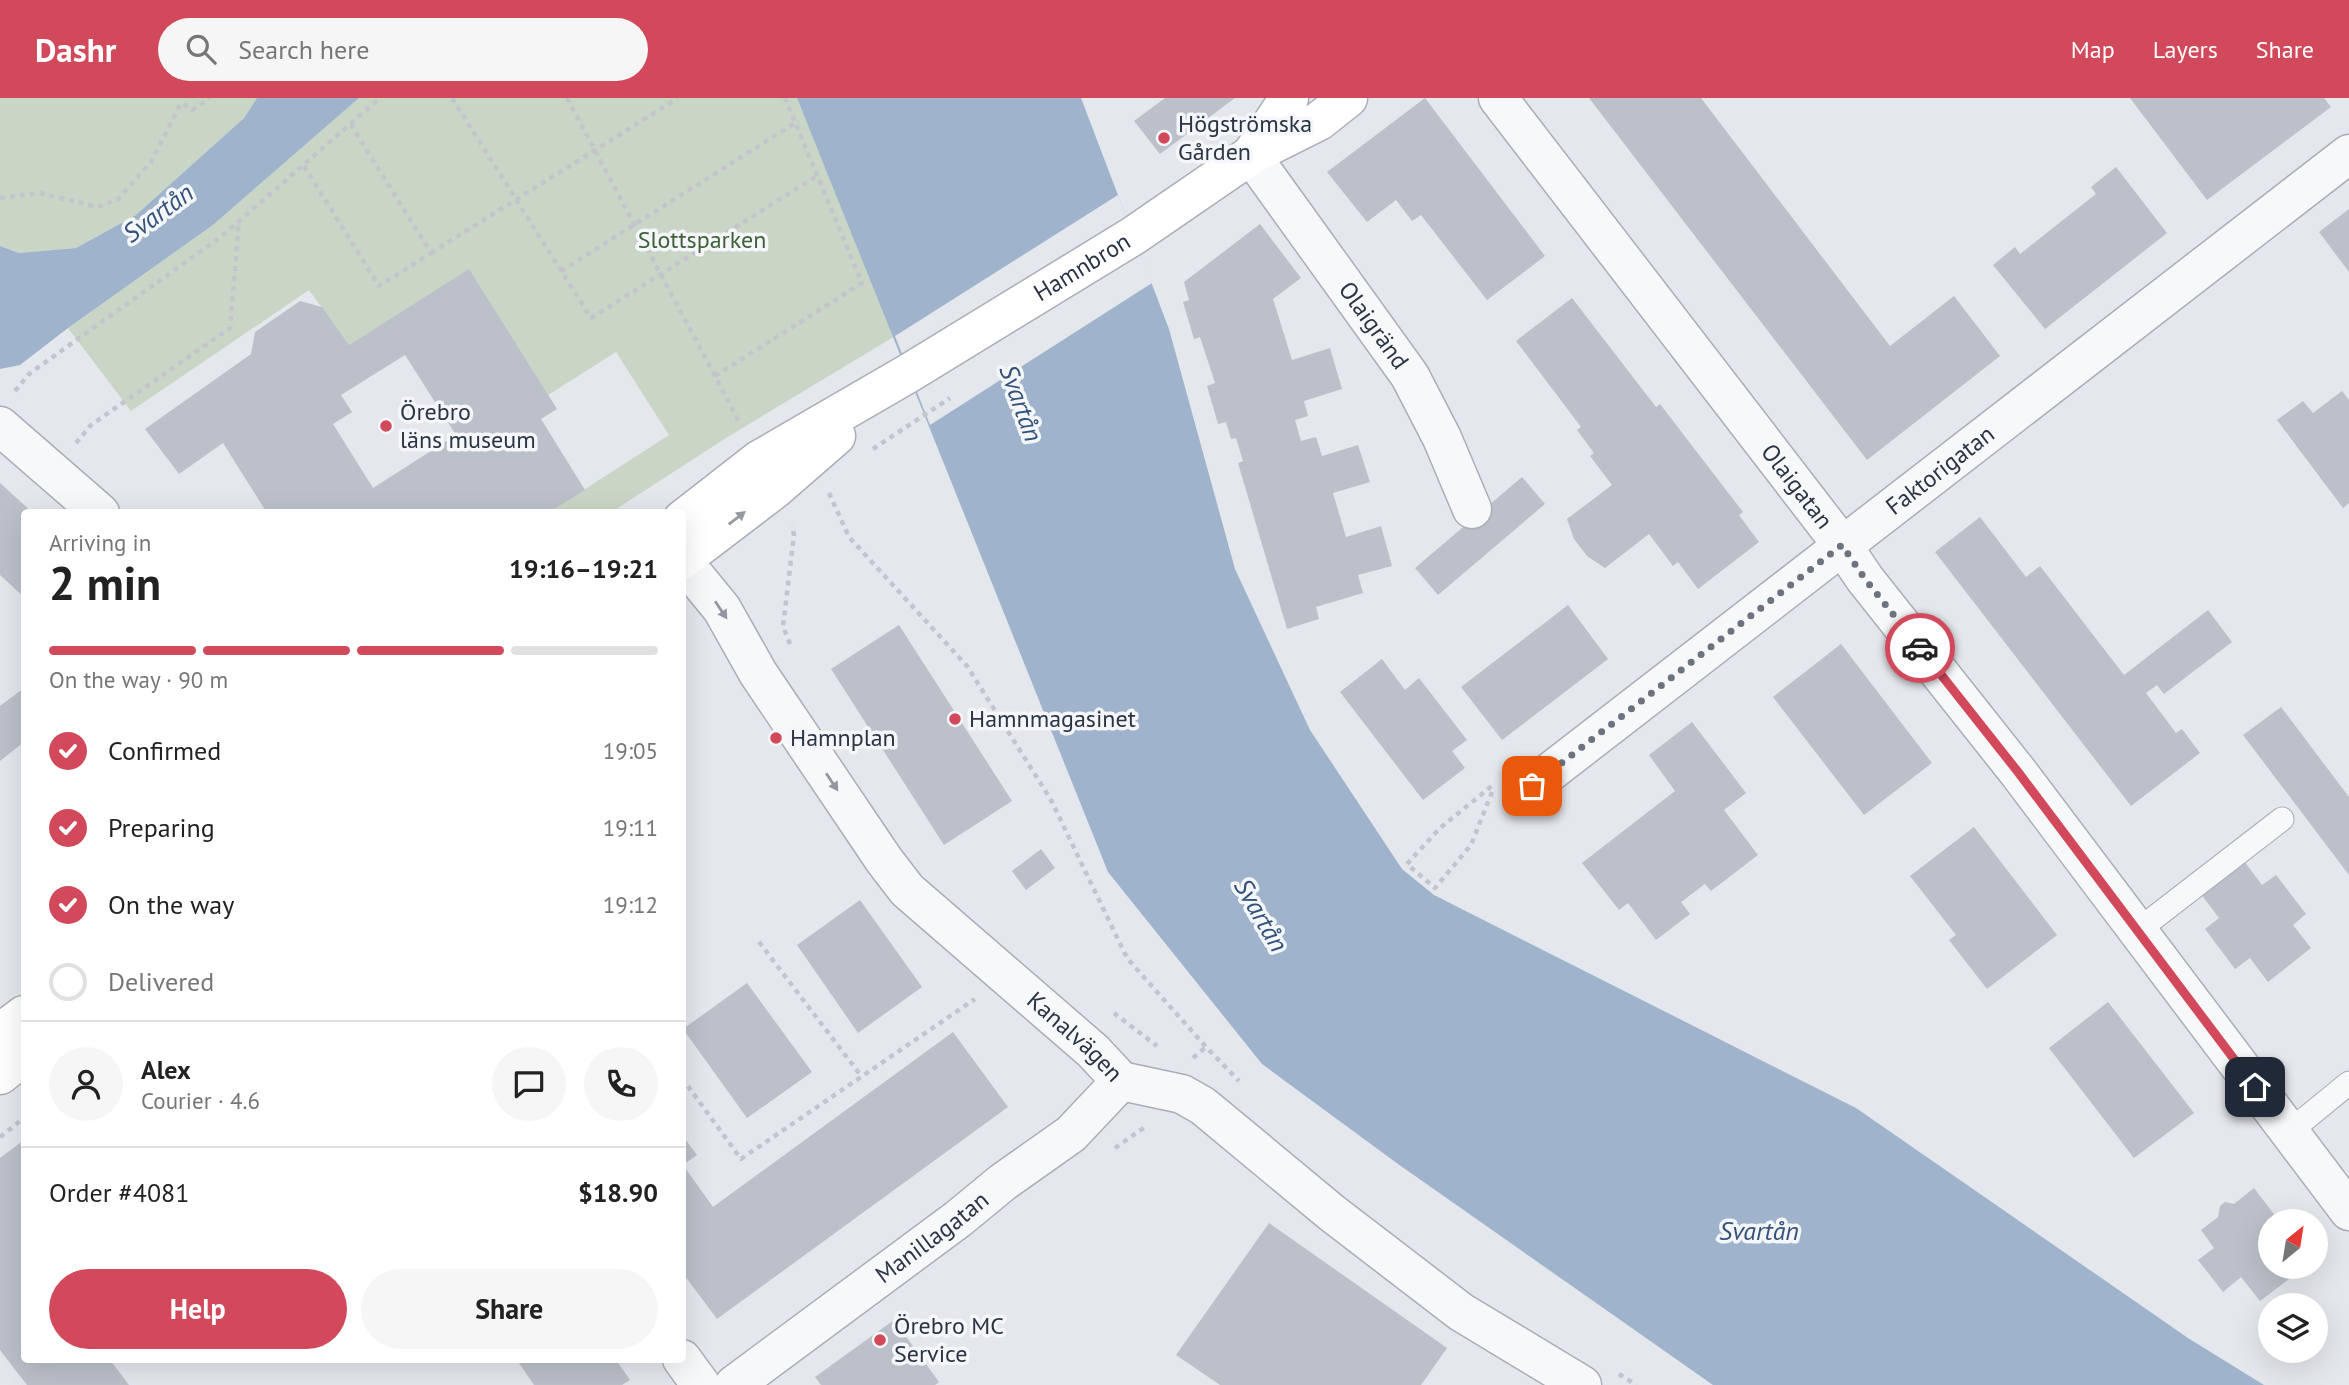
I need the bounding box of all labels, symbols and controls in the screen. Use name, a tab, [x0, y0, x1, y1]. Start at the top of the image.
search box	[158, 18, 648, 81]
text: Dashr	[35, 28, 116, 71]
icon: search	[182, 30, 220, 68]
text: Search here	[238, 33, 369, 66]
text: Map	[2071, 34, 2115, 65]
text: Layers	[2153, 34, 2218, 65]
text: Share	[2256, 34, 2314, 65]
place label: Högströmska Gården	[1178, 108, 1312, 167]
marker: Högströmska Gården	[1156, 130, 1172, 146]
water label: Svartån	[116, 176, 200, 249]
park label: Slottsparken	[638, 224, 766, 255]
street label: Hamnbron	[1028, 225, 1136, 308]
street label: Olaigränd	[1332, 275, 1416, 375]
water label: Svartån	[992, 360, 1051, 446]
place label: Örebro läns museum	[400, 396, 536, 455]
marker: Örebro läns museum	[378, 418, 394, 434]
street label: Faktorigatan	[1879, 418, 2000, 522]
street label: Olaigatan	[1755, 437, 1840, 535]
one-way arrow	[727, 511, 745, 526]
text: Arriving in	[49, 528, 151, 557]
text: 19:16–19:21	[509, 552, 658, 585]
text: 2 min	[49, 553, 161, 613]
one-way arrow	[715, 600, 728, 620]
courier	[1885, 613, 1955, 683]
icon: car	[1901, 629, 1939, 667]
text: On the way · 90 m	[49, 665, 228, 694]
place label: Hamnmagasinet	[969, 703, 1136, 734]
marker: Hamnmagasinet	[947, 711, 963, 727]
place label: Hamnplan	[790, 722, 896, 753]
marker: Hamnplan	[768, 730, 784, 746]
icon: check	[49, 732, 87, 770]
text: Confirmed	[108, 734, 221, 767]
text: 19:05	[603, 736, 658, 765]
pin	[1502, 756, 1562, 816]
icon: bag	[1513, 767, 1551, 805]
one-way arrow	[825, 773, 838, 792]
icon: check	[49, 809, 87, 847]
text: Preparing	[108, 811, 215, 844]
text: 19:11	[603, 813, 658, 842]
water label: Svartån	[1227, 872, 1296, 958]
icon: check	[49, 886, 87, 924]
text: On the way	[108, 888, 234, 921]
text: 19:12	[603, 890, 658, 919]
text: Delivered	[108, 965, 214, 998]
street label: Kanalvägen	[1021, 985, 1130, 1088]
button: person	[49, 1047, 123, 1121]
button: chat	[492, 1047, 566, 1121]
button: phone	[584, 1047, 658, 1121]
text: Alex	[141, 1053, 191, 1086]
pin	[2225, 1057, 2285, 1117]
icon: home	[2236, 1068, 2274, 1106]
text: Courier · 4.6	[141, 1086, 260, 1115]
text: Order #4081	[49, 1176, 189, 1209]
text: $18.90	[578, 1176, 658, 1209]
street label: Manillagatan	[869, 1184, 995, 1290]
north arrow	[2258, 1209, 2328, 1279]
map controls	[2258, 1209, 2328, 1363]
water label: Svartån	[1719, 1214, 1799, 1247]
button: Help	[49, 1269, 347, 1349]
button: Share	[361, 1269, 658, 1349]
button: layers	[2258, 1293, 2328, 1363]
place label: Örebro MC Service	[894, 1310, 1004, 1369]
marker: Örebro MC Service	[872, 1332, 888, 1348]

